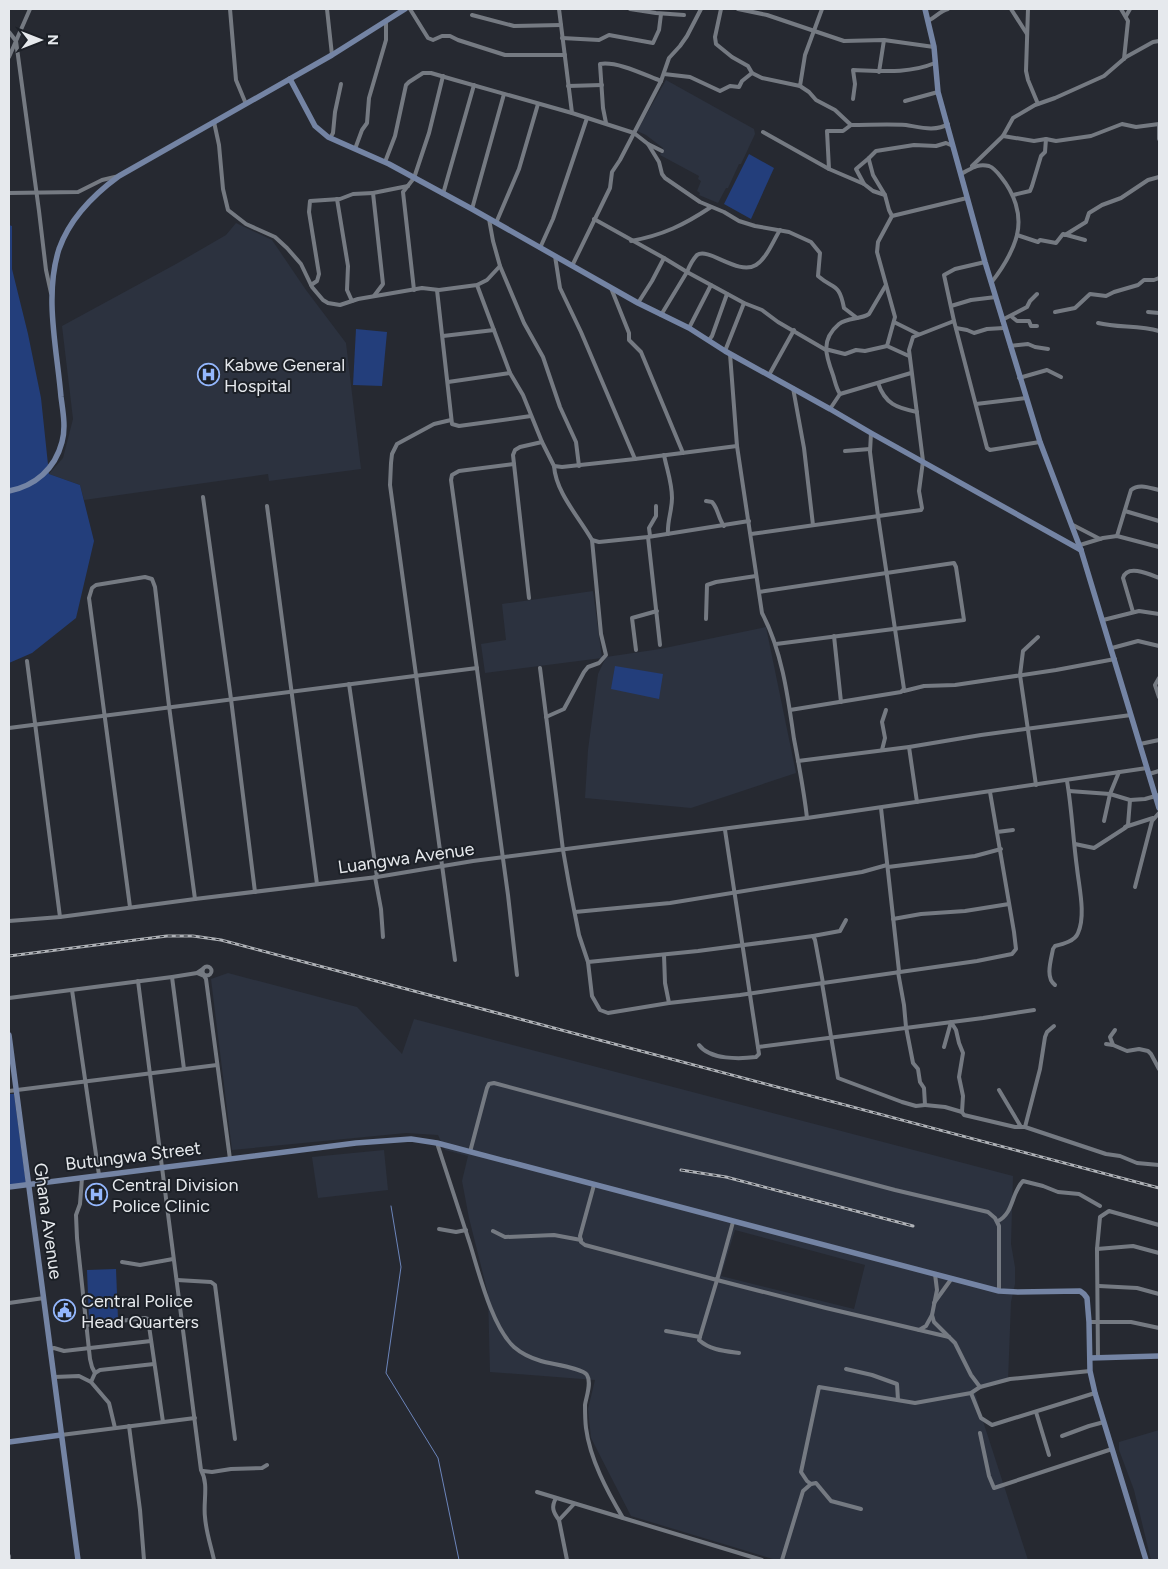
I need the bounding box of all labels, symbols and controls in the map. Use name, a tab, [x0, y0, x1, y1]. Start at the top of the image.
north arrow	[15, 15, 65, 65]
text: N	[44, 35, 61, 45]
place label: Kabwe General Hospital	[224, 354, 345, 397]
hospital icon: Kabwe General Hospital	[196, 363, 220, 387]
street label: Luangwa Avenue	[336, 838, 476, 878]
street label: Butungwa Street	[64, 1137, 202, 1175]
street label: Ghana Avenue	[29, 1161, 67, 1281]
place label: Central Division Police Clinic	[112, 1174, 238, 1217]
hospital icon: Central Division Police Clinic	[84, 1183, 108, 1207]
place label: Central Police Head Quarters	[81, 1290, 199, 1333]
public building icon: Central Police Head Quarters	[53, 1299, 77, 1323]

